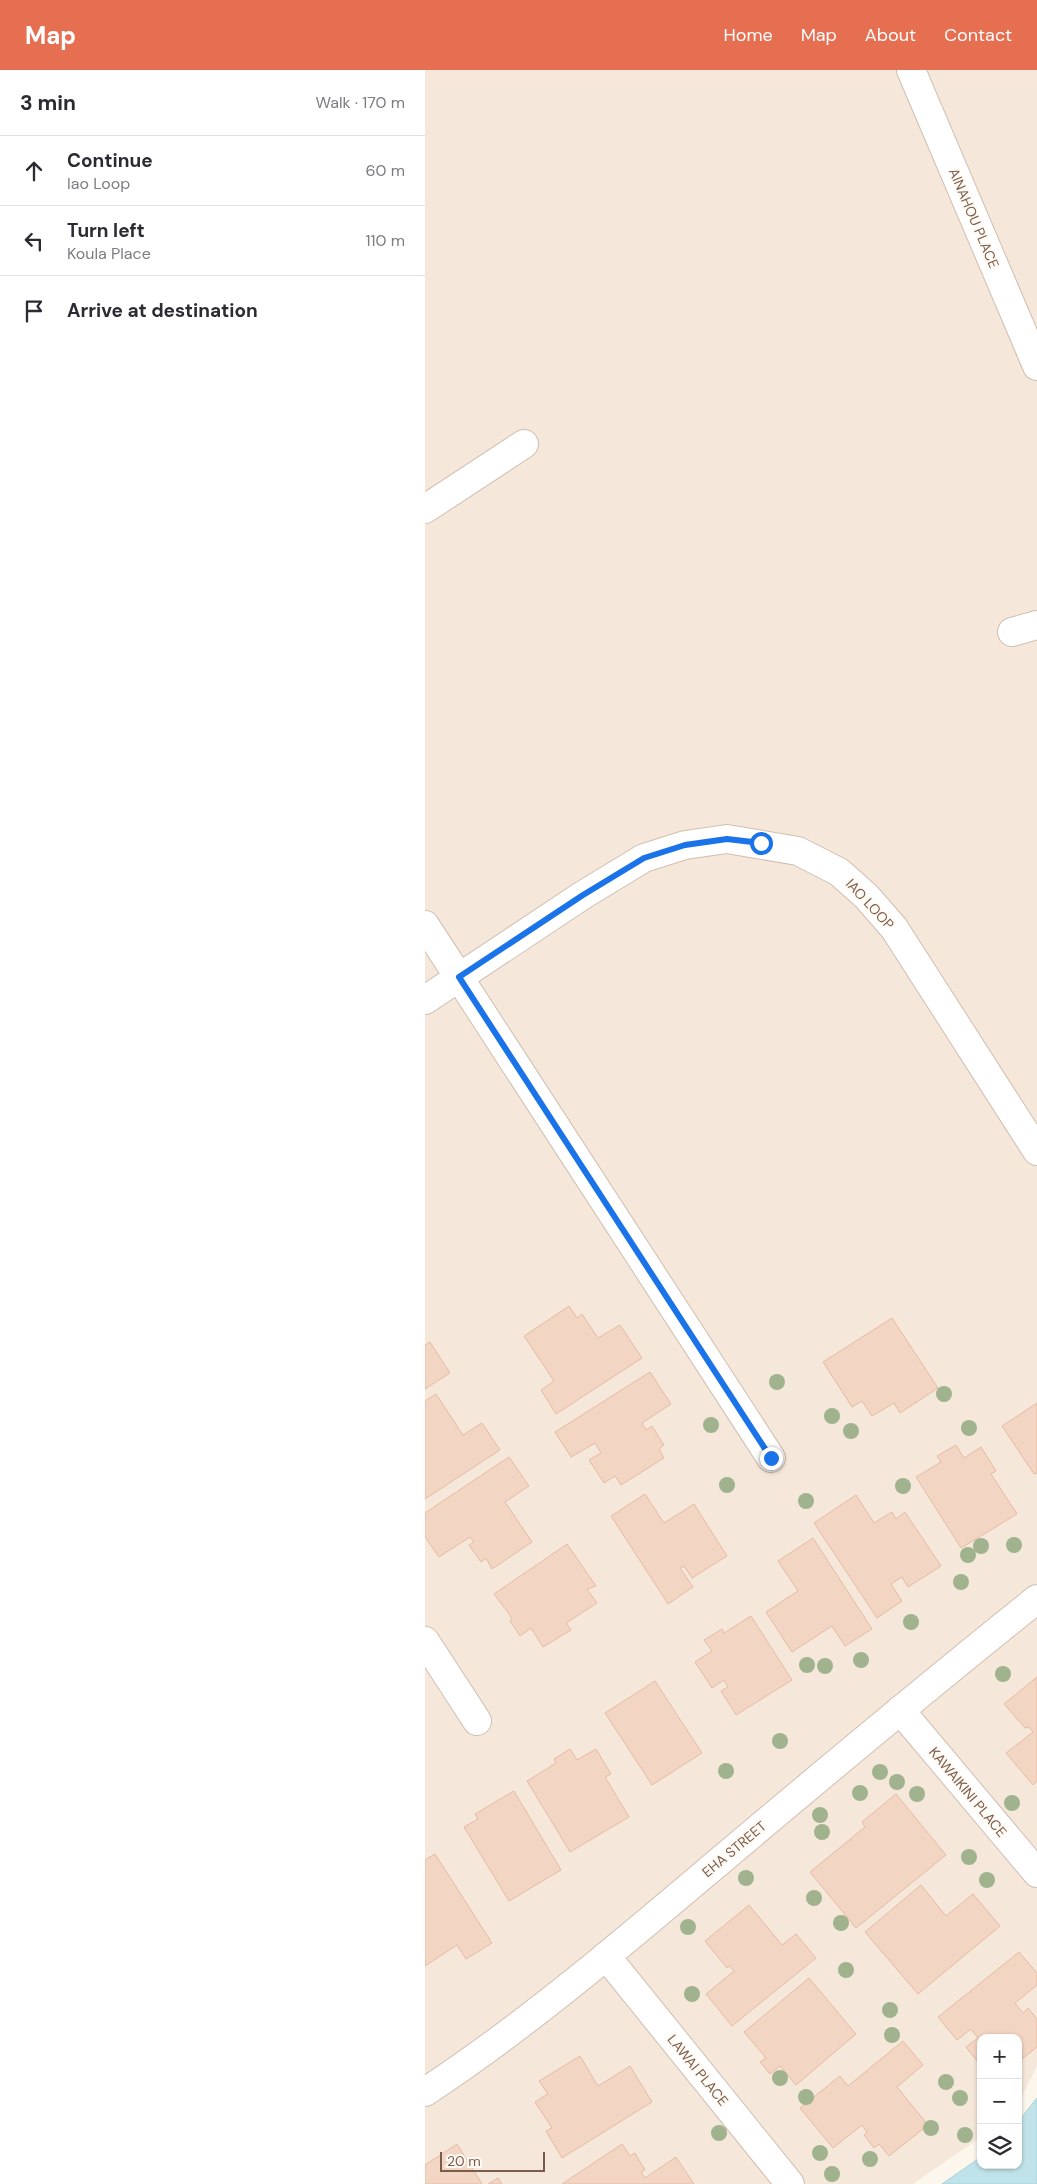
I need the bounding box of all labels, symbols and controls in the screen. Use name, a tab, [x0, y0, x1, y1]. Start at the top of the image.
text: Map	[25, 20, 76, 51]
text: Home	[723, 23, 773, 47]
text: Map	[801, 23, 837, 47]
text: About	[865, 23, 916, 47]
text: Contact	[944, 23, 1012, 47]
text: 3 min	[20, 89, 76, 117]
text: Walk · 170 m	[316, 92, 405, 113]
text: Continue	[67, 148, 153, 173]
icon: ahead	[20, 157, 48, 185]
text: 60 m	[365, 160, 405, 181]
street label: AINAHOU PLACE	[945, 165, 1003, 271]
text: Iao Loop	[67, 173, 130, 194]
text: Turn left	[67, 218, 145, 243]
icon: left	[20, 227, 48, 255]
text: 110 m	[366, 230, 405, 251]
text: Koula Place	[67, 243, 151, 264]
icon: arrive	[20, 297, 48, 325]
text: Arrive at destination	[67, 298, 258, 323]
route start	[750, 832, 773, 855]
street label: IAO LOOP	[842, 875, 898, 933]
route end	[760, 1447, 783, 1470]
street label: KAWAIKINI PLACE	[925, 1743, 1011, 1841]
street label: EHA STREET	[698, 1817, 770, 1881]
street label: LAWAI PLACE	[664, 2031, 732, 2109]
map controls	[977, 2034, 1022, 2169]
button: +	[977, 2034, 1022, 2079]
button: −	[977, 2079, 1022, 2124]
button: layers	[977, 2124, 1022, 2169]
scale bar	[440, 2149, 545, 2172]
text: 20 m	[447, 2152, 481, 2170]

